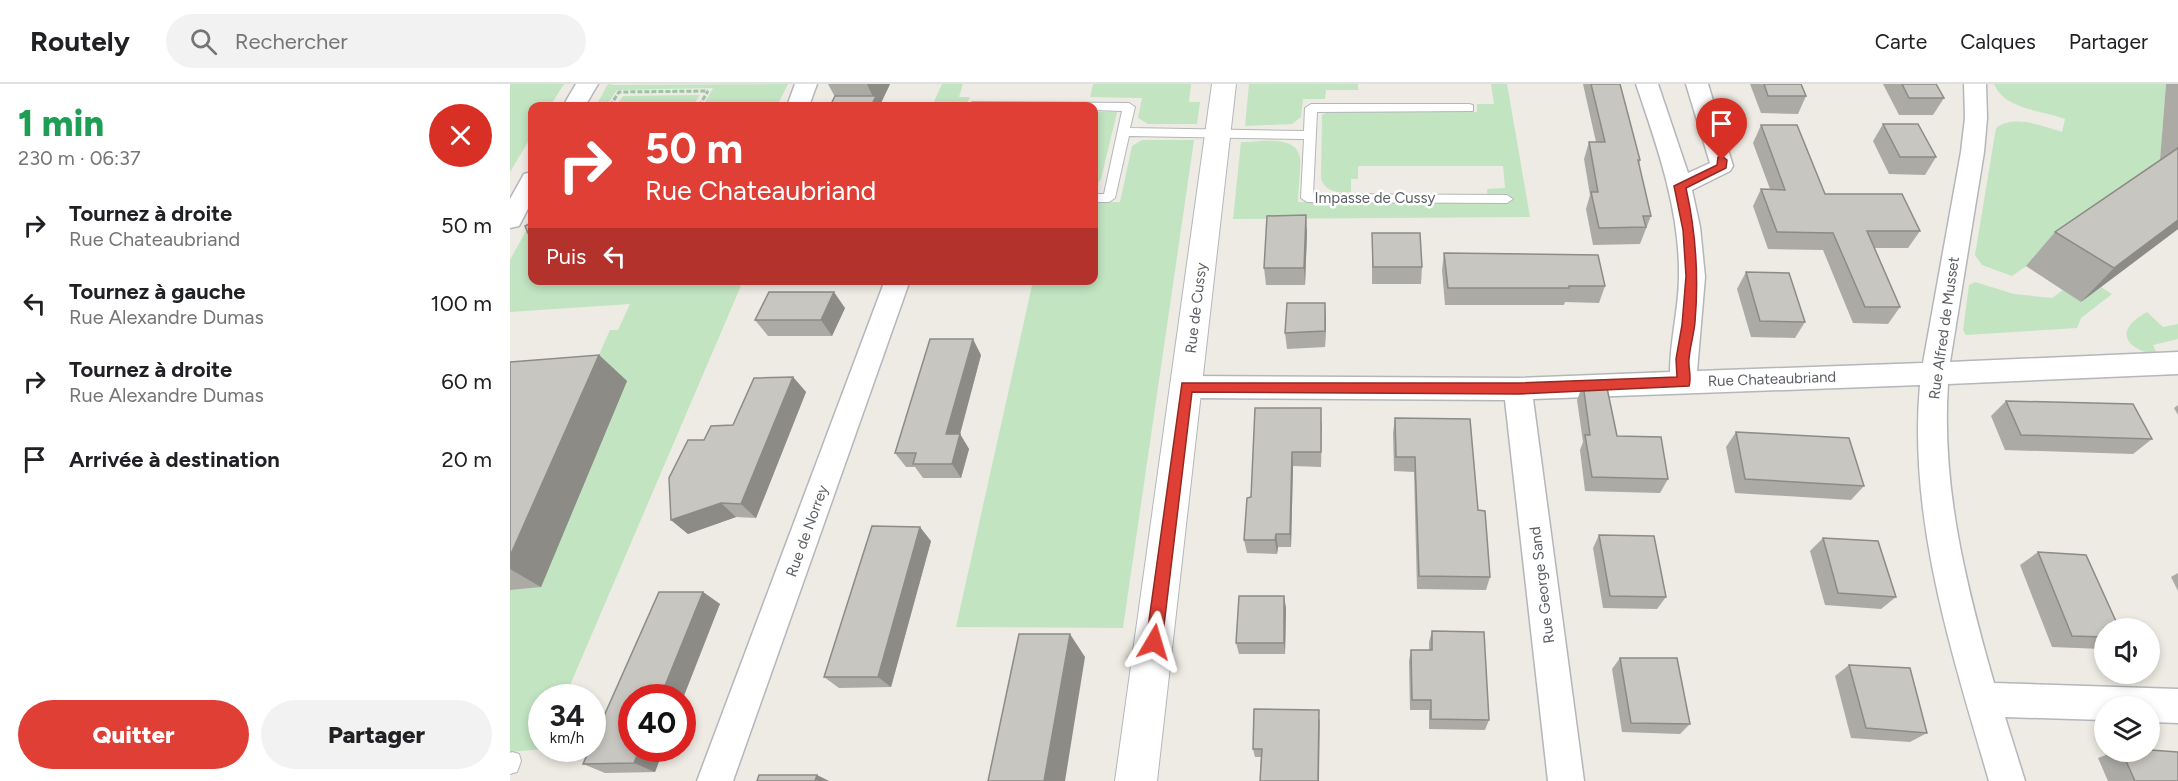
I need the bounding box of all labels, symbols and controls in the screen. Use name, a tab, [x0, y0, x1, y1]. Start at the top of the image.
search box	[166, 14, 586, 68]
text: Routely	[30, 24, 130, 58]
icon: search	[187, 25, 220, 58]
text: Rechercher	[235, 28, 348, 55]
text: Carte	[1875, 29, 1927, 54]
text: Calques	[1960, 29, 2036, 54]
text: Partager	[2069, 29, 2148, 54]
pin	[1696, 98, 1747, 160]
text: 1 min	[18, 102, 104, 145]
button: close	[429, 104, 492, 167]
icon: arrive	[1705, 107, 1738, 140]
text: 50 m	[645, 123, 743, 174]
icon: right	[546, 126, 624, 204]
text: 230 m · 06:37	[18, 146, 141, 170]
text: Rue Chateaubriand	[645, 174, 876, 207]
street label: Impasse de Cussy	[1315, 189, 1436, 207]
text: Tournez à droite	[69, 200, 232, 227]
icon: right	[18, 209, 51, 242]
text: 50 m	[441, 212, 492, 239]
text: Rue Chateaubriand	[69, 227, 240, 251]
icon: left	[598, 240, 631, 273]
text: Puis	[546, 243, 586, 270]
street label: Rue Alfred de Musset	[1925, 255, 1963, 401]
street label: Rue de Cussy	[1181, 261, 1211, 354]
text: Tournez à gauche	[69, 278, 245, 305]
icon: left	[18, 287, 51, 320]
text: 100 m	[431, 290, 492, 317]
text: Rue Alexandre Dumas	[69, 305, 264, 329]
text: Tournez à droite	[69, 356, 232, 383]
icon: right	[18, 365, 51, 398]
text: 60 m	[441, 368, 492, 395]
street label: Rue Chateaubriand	[1707, 368, 1837, 390]
text: Rue Alexandre Dumas	[69, 383, 264, 407]
icon: arrive	[18, 443, 51, 476]
text: Arrivée à destination	[69, 446, 280, 473]
text: 20 m	[441, 446, 492, 473]
street label: Rue de Norrey	[782, 482, 832, 579]
street label: Rue George Sand	[1526, 525, 1558, 645]
position arrow	[1122, 610, 1186, 674]
map controls	[2094, 618, 2160, 762]
button: sound	[2094, 618, 2160, 684]
speed limit sign: 40	[618, 684, 696, 762]
button: layers	[2094, 696, 2160, 762]
text: 34	[549, 697, 585, 734]
button: Quitter	[18, 700, 249, 769]
button: Partager	[261, 700, 492, 769]
text: km/h	[550, 729, 584, 747]

